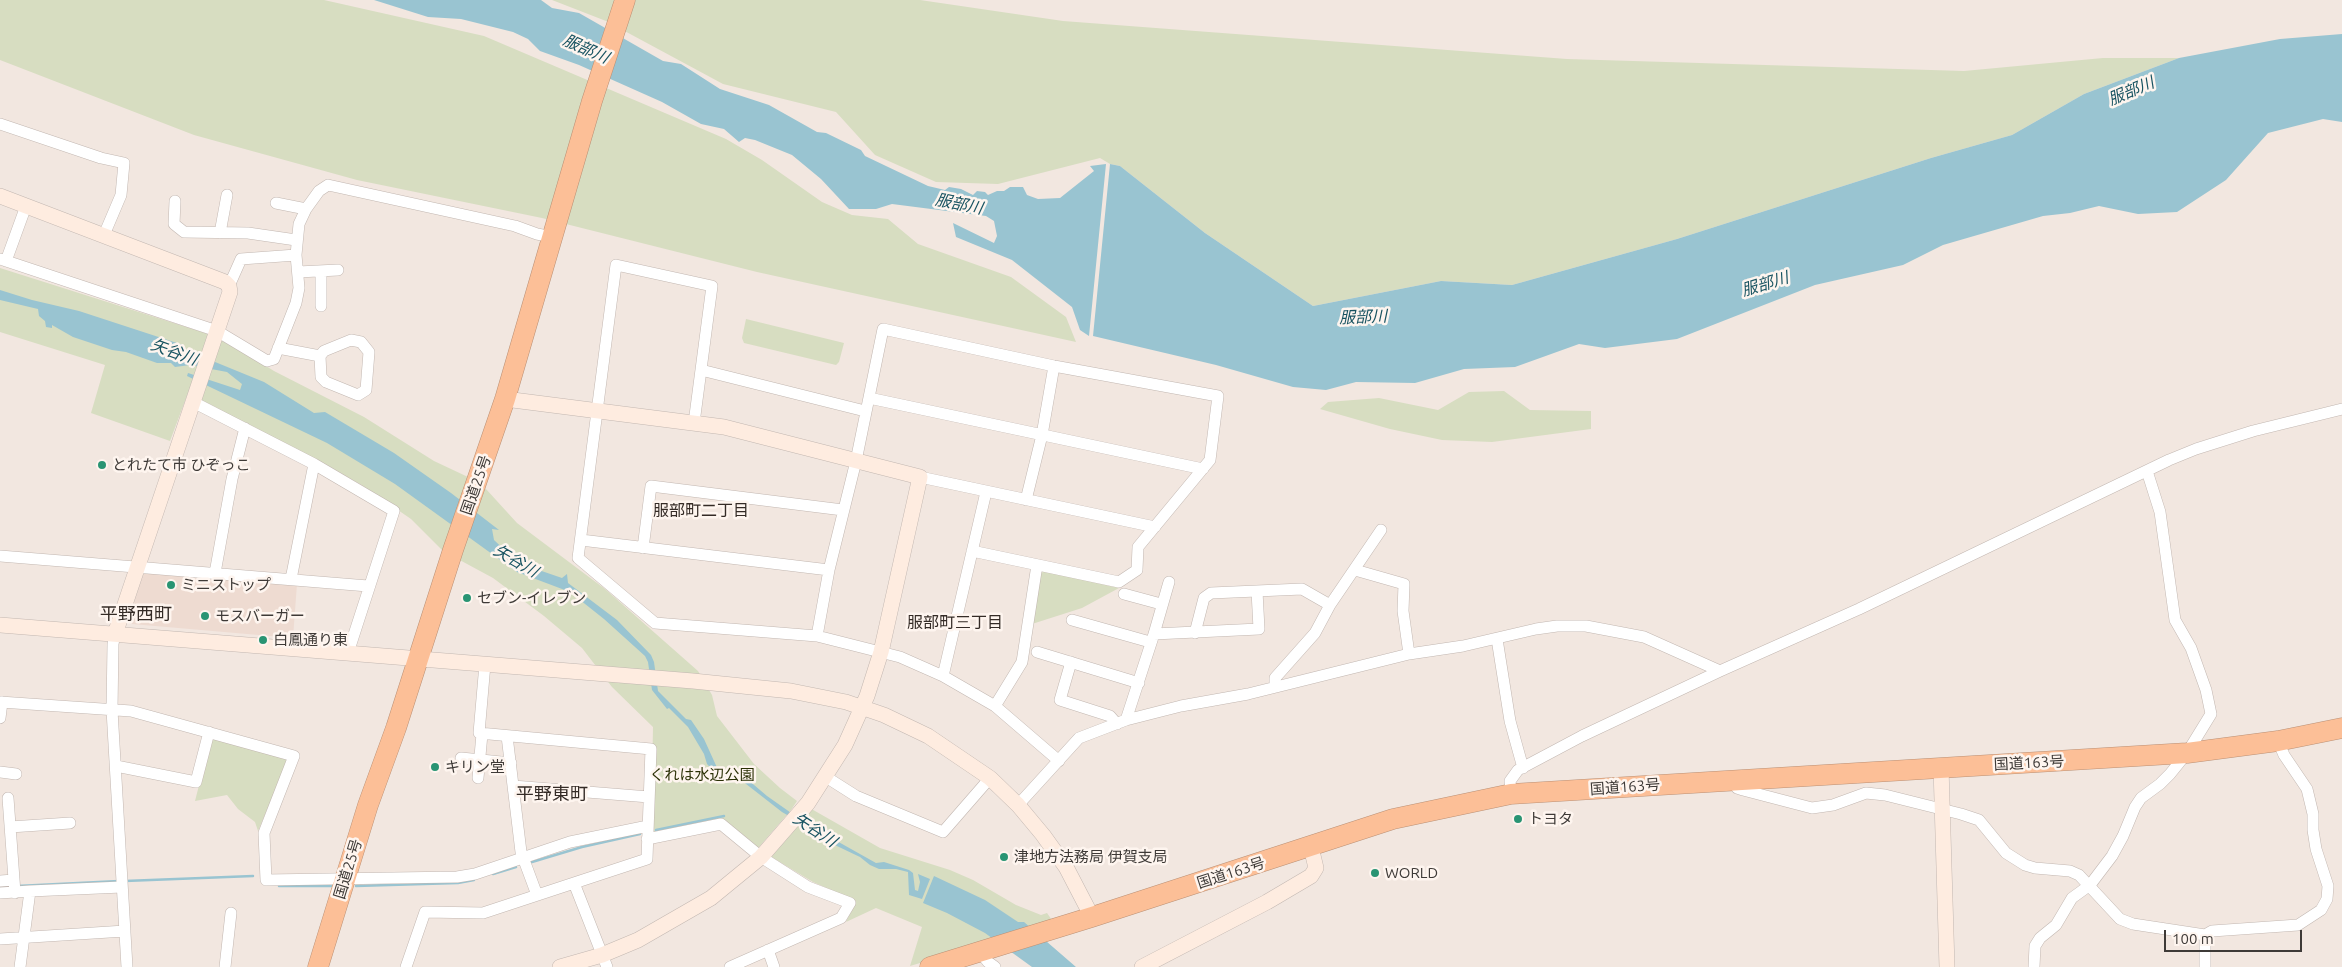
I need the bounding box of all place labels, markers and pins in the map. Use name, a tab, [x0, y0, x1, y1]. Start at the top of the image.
place label: とれたて市 ひぞっこ	[112, 456, 250, 474]
marker: とれたて市 ひぞっこ	[96, 459, 108, 471]
place label: ミニストップ	[181, 576, 271, 594]
marker: ミニストップ	[165, 579, 177, 591]
place label: セブン-イレブン	[477, 589, 586, 607]
marker: セブン-イレブン	[461, 592, 473, 604]
place label: モスバーガー	[215, 607, 305, 625]
marker: モスバーガー	[199, 610, 211, 622]
place label: 白鳳通り東	[273, 631, 348, 649]
marker: 白鳳通り東	[257, 634, 269, 646]
place label: キリン堂	[445, 758, 505, 776]
marker: キリン堂	[429, 761, 441, 773]
place label: トヨタ	[1528, 810, 1573, 828]
marker: トヨタ	[1512, 813, 1524, 825]
place label: 津地方法務局 伊賀支局	[1014, 848, 1167, 866]
marker: 津地方法務局 伊賀支局	[998, 851, 1010, 863]
place label: WORLD	[1385, 864, 1438, 882]
marker: WORLD	[1369, 867, 1381, 879]

